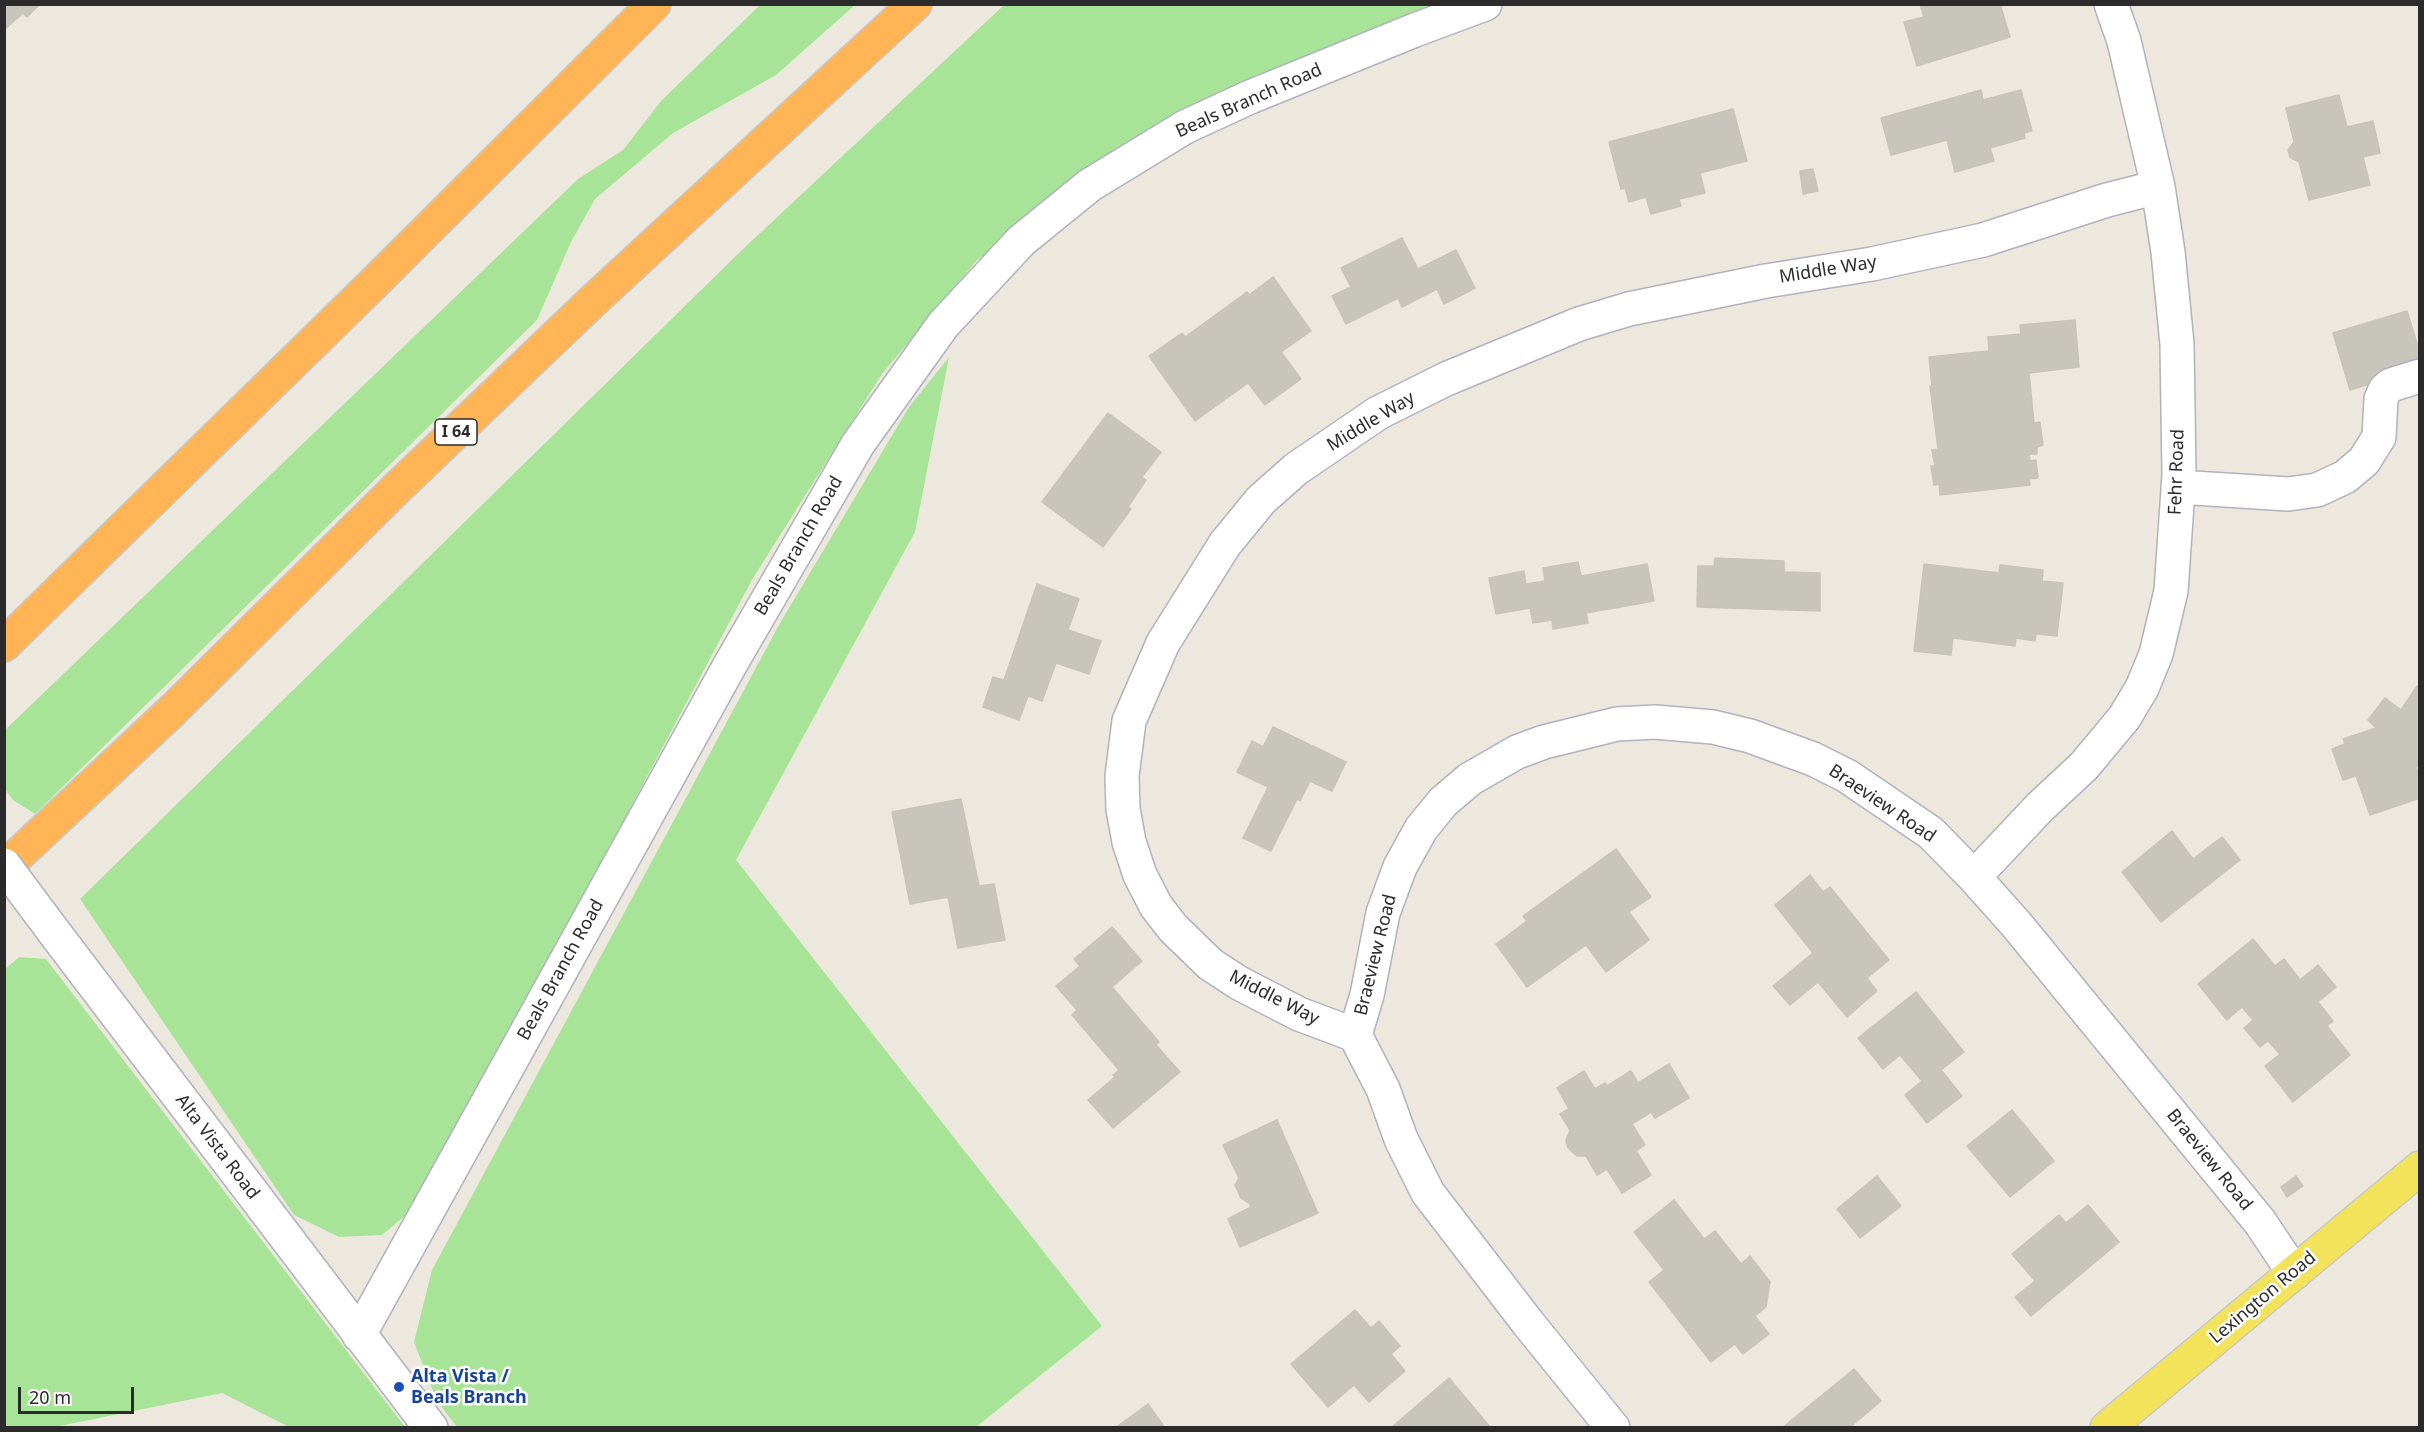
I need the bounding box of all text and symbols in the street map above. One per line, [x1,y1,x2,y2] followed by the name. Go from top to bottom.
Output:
[1173,59,1325,143] street label: Beals Branch Road
[1778,252,1878,288] street label: Middle Way
[1323,387,1419,457] street label: Middle Way
[435,419,477,445] road number: I 64
[2165,429,2189,515] street label: Fehr Road
[750,472,848,620] street label: Beals Branch Road
[1824,760,1940,848] street label: Braeview Road
[1350,892,1402,1018] street label: Braeview Road
[513,896,609,1044] street label: Beals Branch Road
[1225,966,1323,1030] street label: Middle Way
[170,1090,264,1204] street label: Alta Vista Road
[2161,1105,2257,1215] street label: Braeview Road
[2205,1247,2321,1349] street label: Lexington Road
[411,1366,527,1408] place label: Alta Vista / Beals Branch
[21,1375,136,1413] scale bar
[392,1380,406,1394] marker: Alta Vista / Beals Branch
[29,1385,71,1409] text: 20 m

